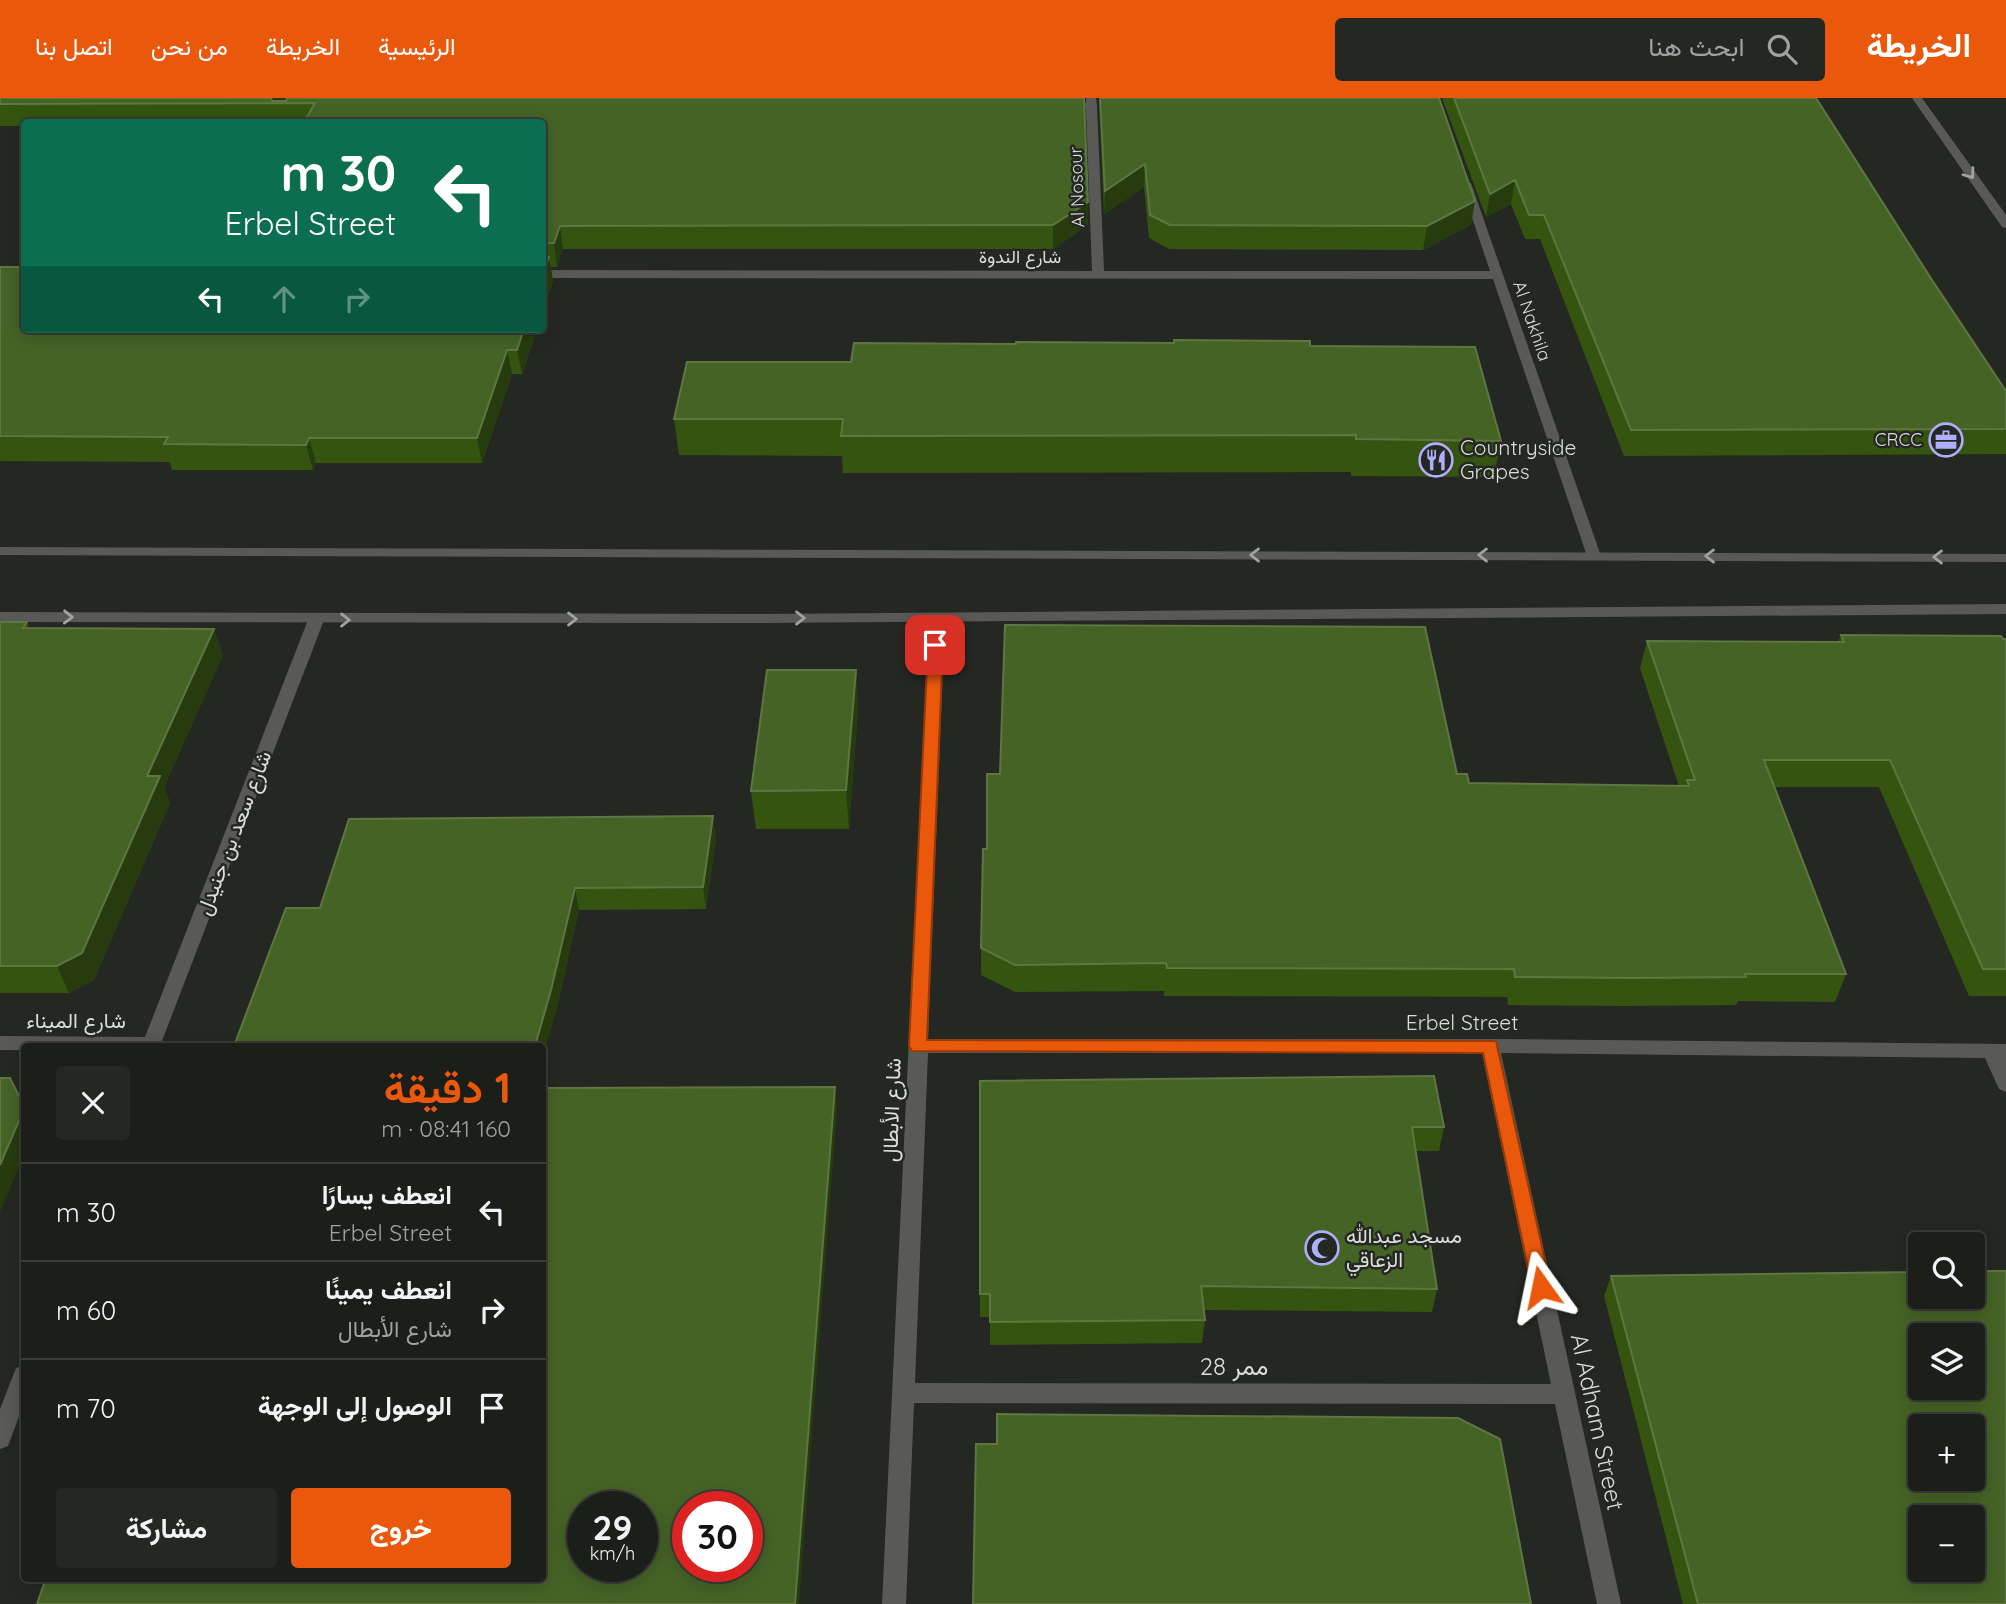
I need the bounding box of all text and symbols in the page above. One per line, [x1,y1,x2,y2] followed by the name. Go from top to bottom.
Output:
[1335,18,1825,81] search box
[1867,24,1971,65] text: الخريطة
[1648,30,1745,63] text: ابحث هنا
[1763,30,1801,68] icon: search
[35,31,113,61] text: اتصل بنا
[151,31,228,61] text: من نحن
[266,31,340,61] text: الخريطة
[378,31,456,61] text: الرئيسية
[281,142,396,203] text: 30 m
[1064,146,1089,228] street label: Al Nosour
[420,147,511,238] icon: left
[1961,167,1974,179] one-way arrow
[224,203,396,243] text: Erbel Street
[979,245,1061,269] street label: شارع الندوة
[1508,278,1557,364] street label: Al Nakhila
[192,280,230,318] icon: left
[265,280,303,318] icon: ahead
[338,280,376,318] icon: right
[1927,421,1965,459] office icon: CRCC
[1875,428,1922,451] place label: CRCC
[1460,434,1576,484] place label: Countryside Grapes
[1417,441,1455,479] restaurant icon: Countryside Grapes
[1250,547,1260,563] one-way arrow
[1477,548,1488,563] one-way arrow
[1705,548,1715,564] one-way arrow
[1932,549,1943,565] one-way arrow
[63,609,74,625] one-way arrow
[795,610,805,626] one-way arrow
[567,611,578,627] one-way arrow
[340,612,350,628] one-way arrow
[905,615,965,675] pin
[916,626,954,664] icon: arrive
[190,747,278,919] street label: شارع سعد بن جنيدل
[26,1007,126,1035] street label: شارع الميناء
[1406,1009,1518,1035] street label: Erbel Street
[876,1058,908,1162] street label: شارع الأبطال
[384,1061,511,1114] text: 1 دقيقة
[56,1066,130,1140] button: close
[381,1114,511,1143] text: 160 m · 08:41
[322,1178,452,1211] text: انعطف يسارًا
[473,1193,511,1231] icon: left
[56,1196,116,1229] text: 30 m
[329,1218,452,1247] text: Erbel Street
[1346,1222,1462,1277] place label: مسجد عبدالله الزعاقي
[1303,1229,1341,1267] mosque icon: مسجد عبدالله الزعاقي
[1908,1232,1985,1582] map controls
[1908,1232,1985,1309] button: search
[1504,1250,1578,1324] position arrow
[325,1273,452,1306] text: انعطف يمينًا
[473,1291,511,1329] icon: right
[56,1294,116,1327] text: 60 m
[338,1314,452,1343] text: شارع الأبطال
[1908,1323,1985,1400] button: layers
[1565,1331,1631,1513] street label: Al Adham Street
[1200,1351,1268,1382] street label: ممر 28
[258,1389,452,1422] text: الوصول إلى الوجهة
[473,1389,511,1427] icon: arrive
[56,1392,116,1425] text: 70 m
[1908,1414,1985,1491] button: +
[56,1488,277,1568] button: مشاركة
[291,1488,511,1568] button: خروج
[672,1491,763,1582] speed limit sign: 30
[593,1505,632,1549] text: 29
[1908,1505,1985,1582] button: −
[590,1542,635,1565] text: km/h

